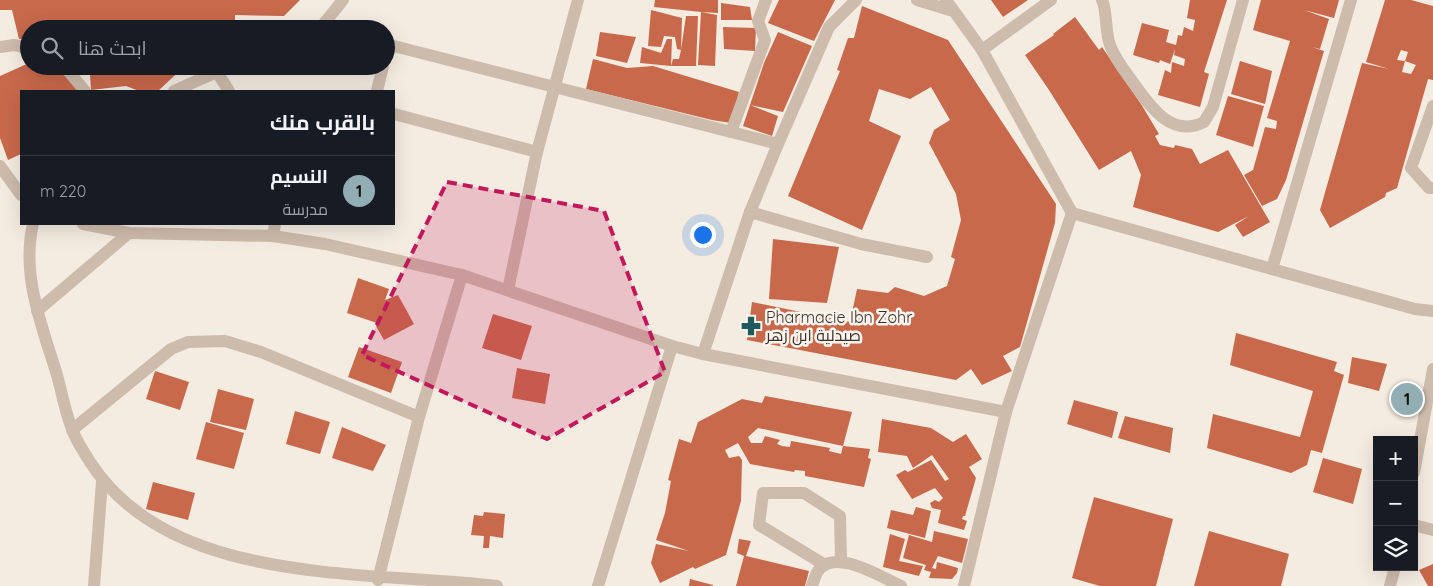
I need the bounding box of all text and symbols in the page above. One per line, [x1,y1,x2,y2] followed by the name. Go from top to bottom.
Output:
[20,20,395,75] search box
[38,34,66,62] icon: search
[78,36,147,60] text: ابحث هنا
[270,109,375,135] text: بالقرب منك
[270,164,328,188] text: النسيم
[40,181,86,201] text: 220 m
[356,181,362,201] text: 1
[282,199,328,219] text: مدرسة
[690,222,716,248] your location
[765,307,912,346] place label: Pharmacie Ibn Zohr صيدلية ابن زهر
[740,315,762,337] pharmacy icon: Pharmacie Ibn Zohr صيدلية ابن زهر
[1391,380,1423,418] pin: 1
[1373,436,1418,571] map controls
[1373,436,1418,481] button: +
[1373,481,1418,526] button: −
[1373,526,1418,571] button: layers

